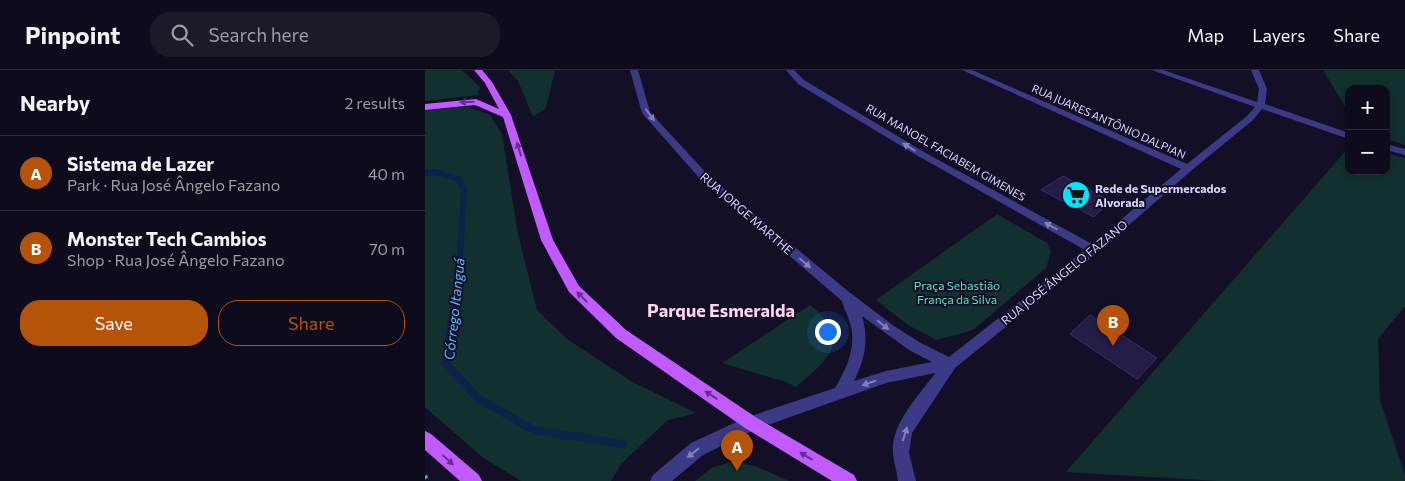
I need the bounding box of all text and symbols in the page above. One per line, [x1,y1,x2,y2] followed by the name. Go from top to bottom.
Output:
[150,12,500,57] search box
[25,20,120,49] text: Pinpoint
[168,21,196,49] icon: search
[208,23,309,46] text: Search here
[1187,24,1224,46] text: Map
[1252,24,1305,46] text: Layers
[1333,24,1380,46] text: Share
[1030,80,1188,162] street label: RUA JUARES ANTÔNIO DALPIAN
[1345,85,1390,175] map controls
[1345,85,1390,130] button: +
[20,90,90,115] text: Nearby
[344,93,405,112] text: 2 results
[459,99,475,107] one-way arrow
[864,101,1028,203] street label: RUA MANOEL FACIABEM GIMENES
[645,108,655,122] one-way arrow
[1345,130,1390,175] button: −
[514,142,522,157] one-way arrow
[902,142,915,151] one-way arrow
[67,152,214,175] text: Sistema de Lazer
[30,164,42,183] text: A
[368,164,405,183] text: 40 m
[697,169,796,258] street label: RUA JORGE MARTHE
[67,175,280,194] text: Park · Rua José Ângelo Fazano
[1061,180,1091,210] supermarket icon: Rede de Supermercados Alvorada
[1095,181,1227,209] place label: Rede de Supermercados Alvorada
[998,217,1131,328] street label: RUA JOSÉ ÂNGELO FAZANO
[1043,222,1058,230] one-way arrow
[67,227,267,250] text: Monster Tech Cambios
[31,239,41,258] text: B
[369,239,405,258] text: 70 m
[67,250,284,269] text: Shop · Rua José Ângelo Fazano
[440,256,468,361] water label: Córrego Itanguá
[799,257,812,268] one-way arrow
[914,278,1000,306] park label: Praça Sebastião França da Silva
[577,291,589,303] one-way arrow
[647,299,795,321] district label: Parque Esmeralda
[20,300,208,346] button: Save
[218,300,405,346] button: Share
[1097,305,1129,346] pin: B
[815,319,841,345] your location
[876,320,889,331] one-way arrow
[861,379,876,387] one-way arrow
[704,390,718,400] one-way arrow
[902,426,909,441] one-way arrow
[721,430,753,471] pin: A
[686,447,699,458] one-way arrow
[799,451,813,460] one-way arrow
[442,454,454,466] one-way arrow

